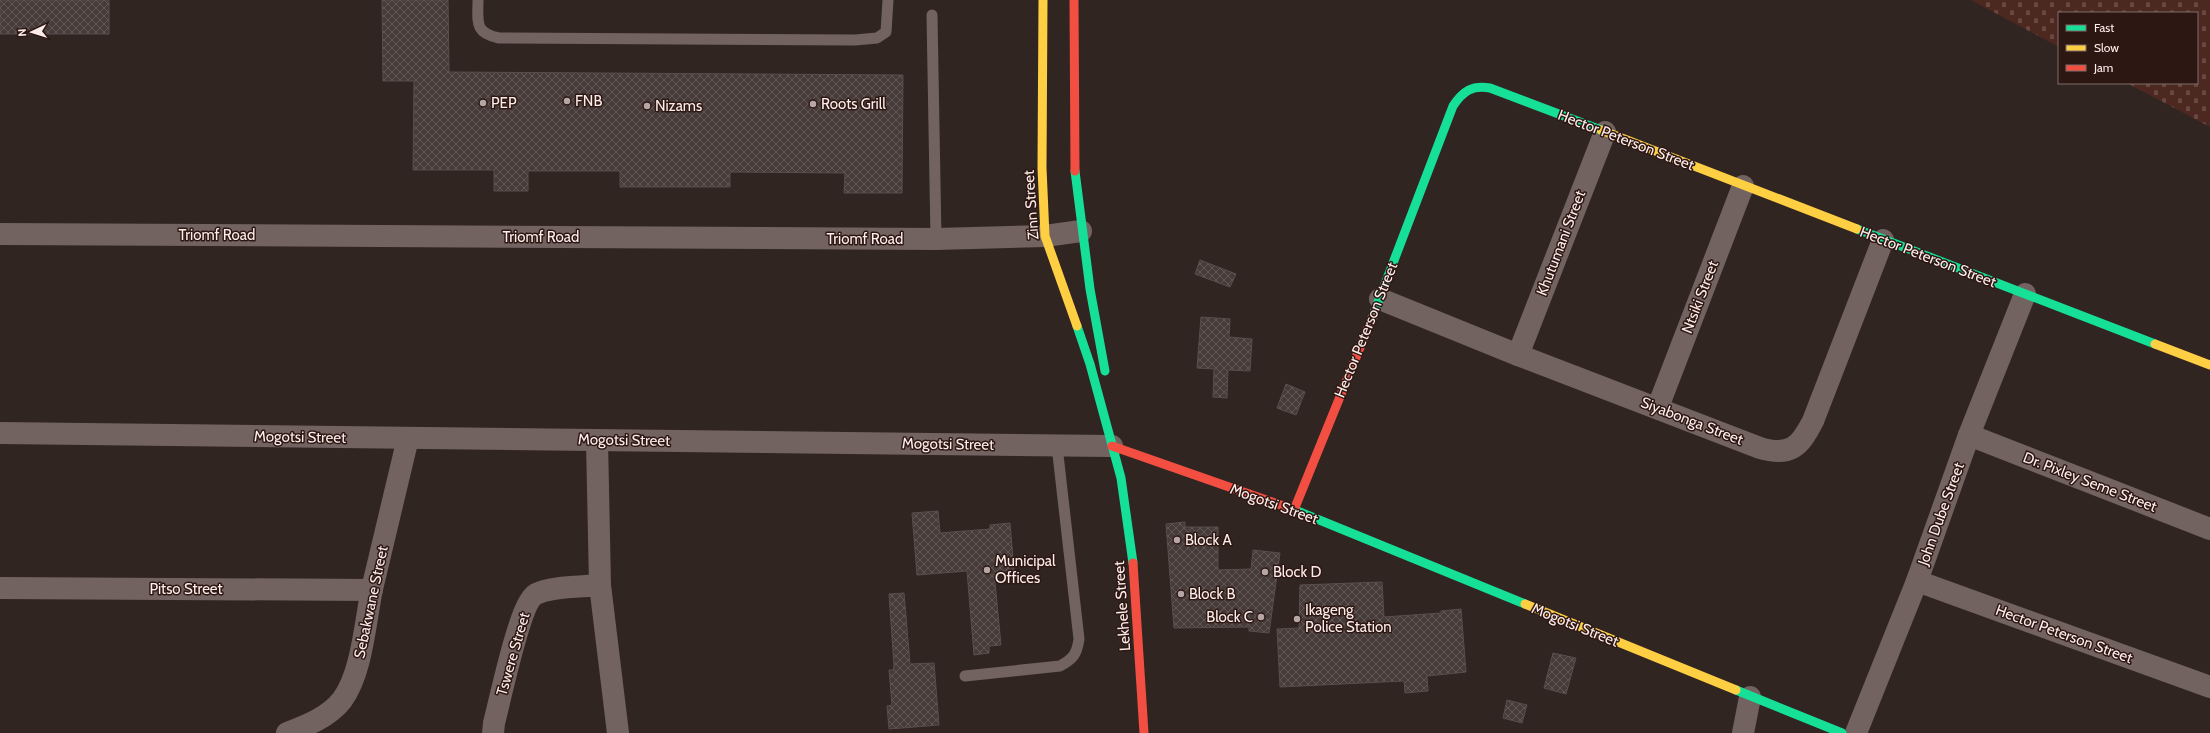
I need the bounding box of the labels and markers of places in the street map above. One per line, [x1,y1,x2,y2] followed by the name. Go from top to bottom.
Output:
[575,92,602,110] place label: FNB
[491,94,517,112] place label: PEP
[821,95,886,113] place label: Roots Grill
[562,96,572,106] marker: FNB
[655,97,702,115] place label: Nizams
[478,98,488,108] marker: PEP
[808,99,818,109] marker: Roots Grill
[642,101,652,111] marker: Nizams
[1185,531,1232,549] place label: Block A
[1172,535,1182,545] marker: Block A
[995,552,1056,587] place label: Municipal Offices
[1273,563,1321,581] place label: Block D
[982,565,992,575] marker: Municipal Offices
[1260,567,1270,577] marker: Block D
[1189,585,1235,603] place label: Block B
[1176,589,1186,599] marker: Block B
[1305,601,1392,636] place label: Ikageng Police Station
[1206,608,1253,626] place label: Block C
[1256,612,1266,622] marker: Block C
[1292,614,1302,624] marker: Ikageng Police Station

